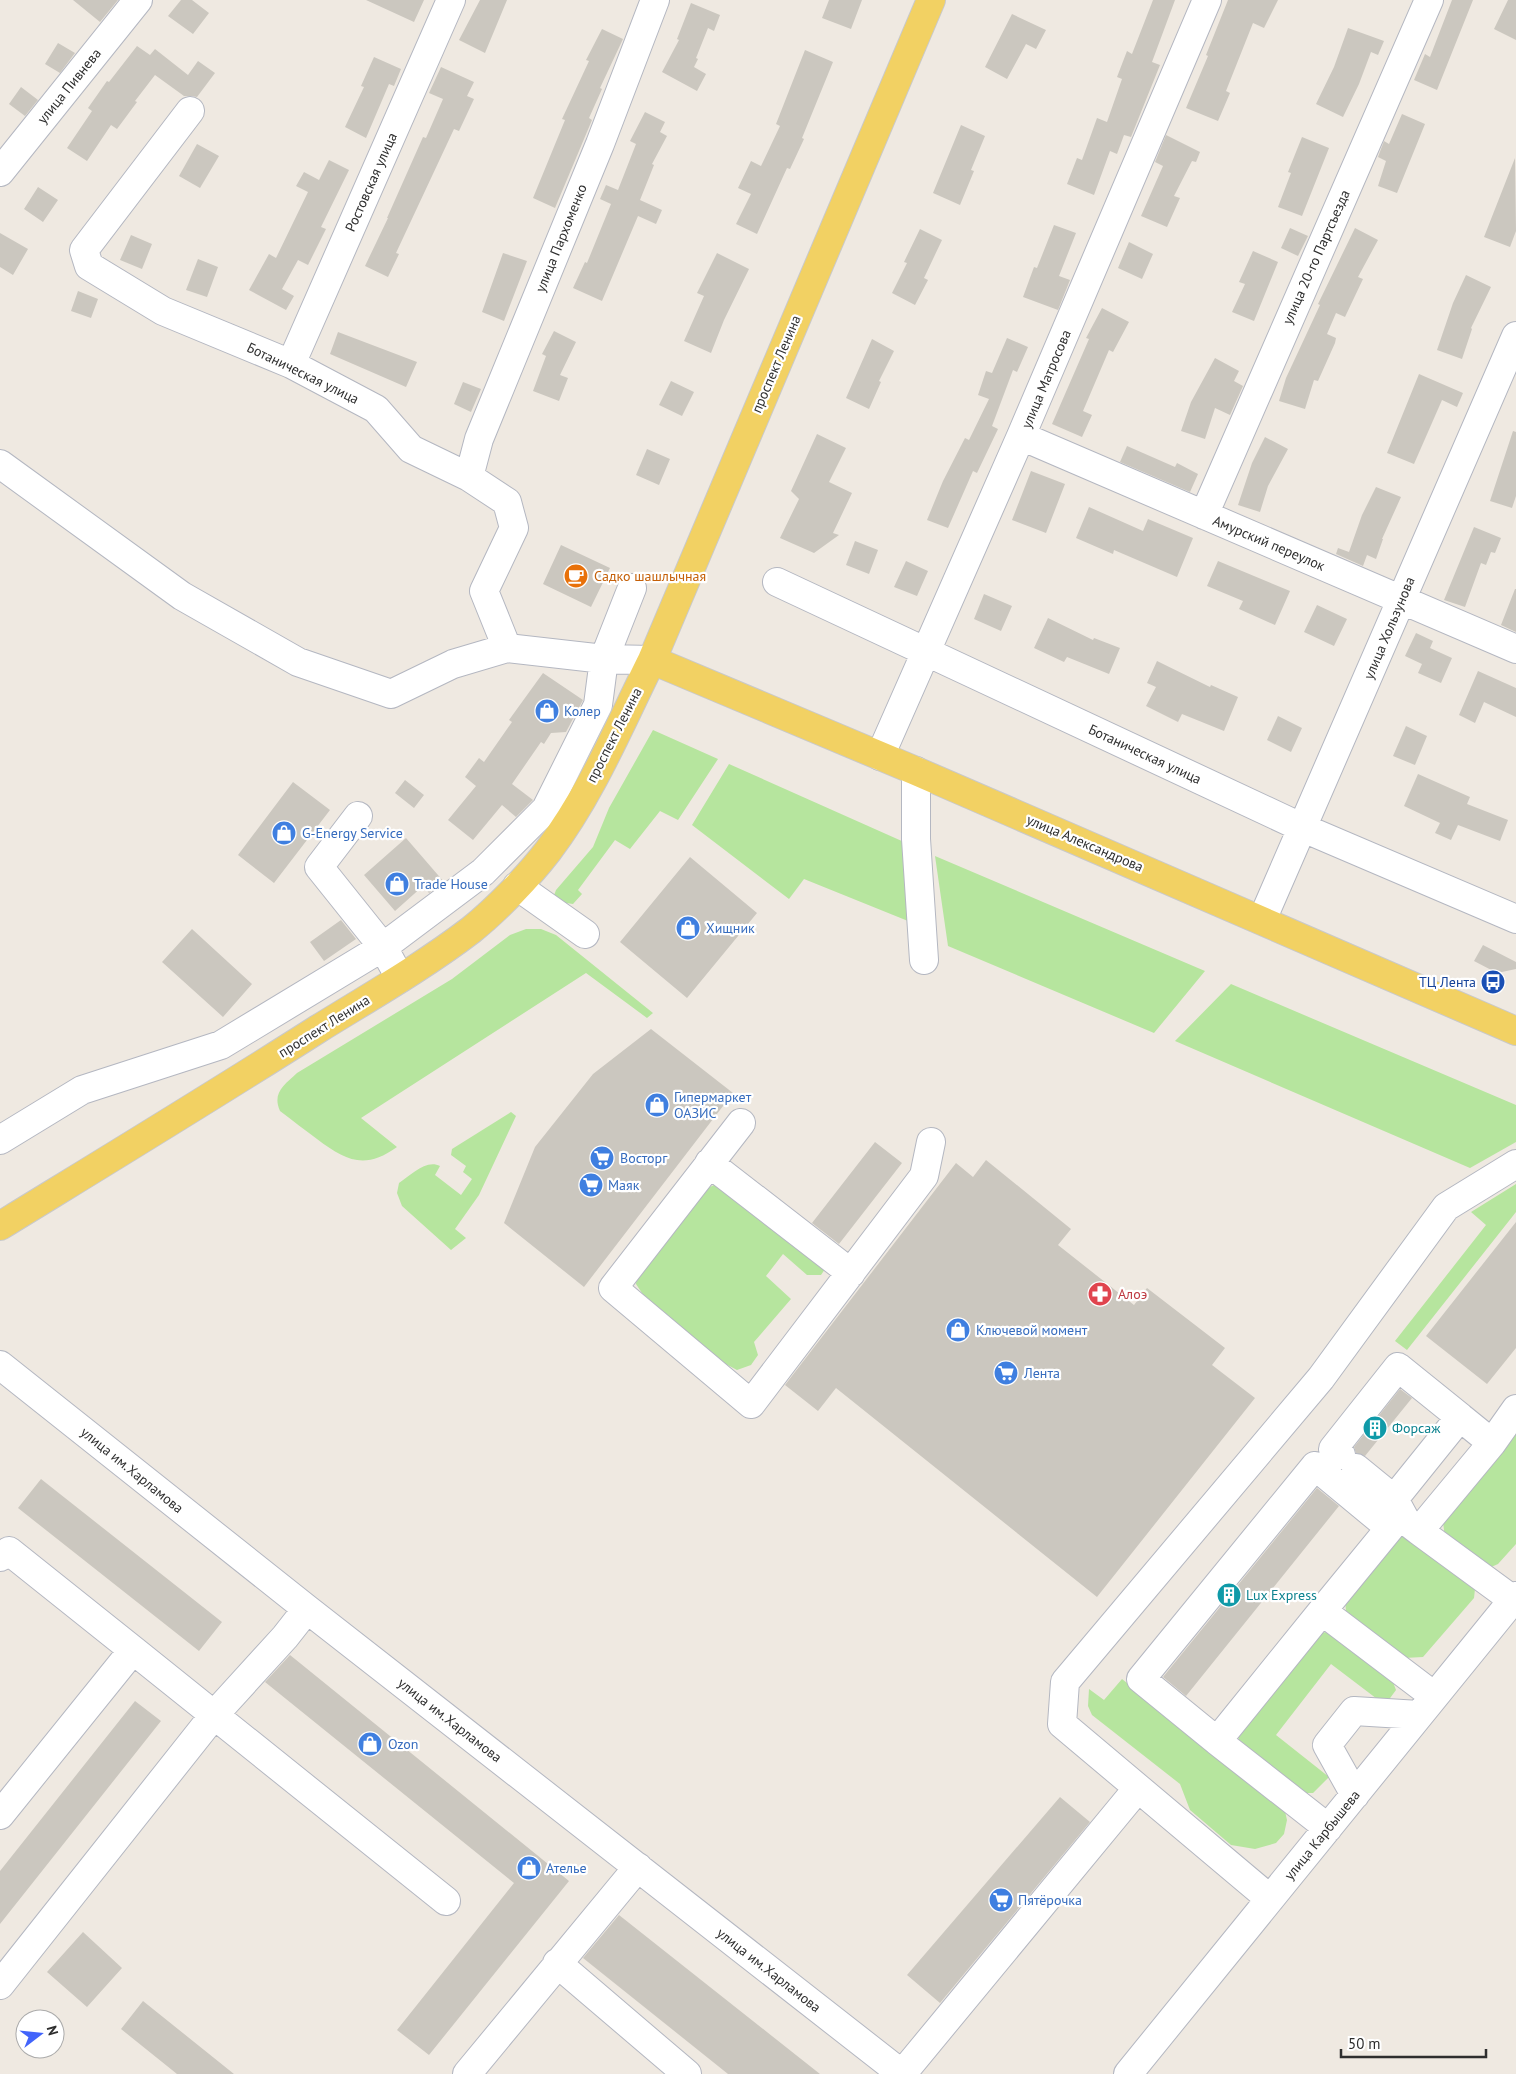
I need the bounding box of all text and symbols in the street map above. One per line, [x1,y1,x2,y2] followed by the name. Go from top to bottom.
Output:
[33,45,105,127] street label: улица Пивнева
[341,130,401,234] street label: Ростовская улица
[531,181,591,295] street label: улица Пархоменко
[1278,187,1354,327] street label: улица 20-го Партсъезда
[747,312,805,416] street label: проспект Ленина
[1017,327,1075,431] street label: улица Матросова
[244,338,362,408] street label: Ботаническая улица
[1210,511,1328,575] street label: Амурский переулок
[563,563,589,589] cafe icon: Садко шашлычная
[594,567,706,585] place label: Садко шашлычная
[1359,574,1419,682] street label: улица Хользунова
[582,684,646,786] street label: проспект Ленина
[534,698,560,724] shop icon: Колер
[564,702,601,720] place label: Колер
[1086,720,1204,788] street label: Ботаническая улица
[1024,810,1146,876] street label: улица Александрова
[271,820,297,846] shop icon: G-Energy Service
[302,824,403,842] place label: G-Energy Service
[384,871,410,897] shop icon: Trade House
[414,875,488,893] place label: Trade House
[675,915,701,941] shop icon: Хищник
[706,919,755,937] place label: Хищник
[1480,969,1506,995] bus stop icon: ТЦ Лента
[1419,973,1476,991] place label: ТЦ Лента
[275,991,373,1061] street label: проспект Ленина
[674,1088,752,1122] place label: Гипермаркет ОАЗИС
[644,1092,670,1118] shop icon: Гипермаркет ОАЗИС
[589,1145,615,1171] supermarket icon: Восторг
[620,1149,668,1167] place label: Восторг
[578,1172,604,1198] supermarket icon: Маяк
[608,1176,640,1194] place label: Маяк
[1087,1281,1113,1307] pharmacy icon: Алоэ
[1118,1285,1147,1303] place label: Алоэ
[945,1317,971,1343] shop icon: Ключевой момент
[976,1321,1088,1339] place label: Ключевой момент
[993,1360,1019,1386] supermarket icon: Лента
[1023,1364,1060,1382] place label: Лента
[1362,1415,1388,1441] building icon: Форсаж
[1392,1419,1441,1437] place label: Форсаж
[77,1423,187,1517] street label: улица им.Харламова
[1216,1582,1242,1608] building icon: Lux Express
[1246,1586,1317,1604] place label: Lux Express
[394,1674,506,1766] street label: улица им.Харламова
[357,1731,383,1757] shop icon: Ozon
[388,1735,418,1753] place label: Ozon
[1280,1786,1364,1884] street label: улица Карбышева
[516,1855,542,1881] shop icon: Ателье
[546,1859,587,1877] place label: Ателье
[988,1887,1014,1913] supermarket icon: Пятёрочка
[1018,1891,1082,1909] place label: Пятёрочка
[713,1924,825,2016] street label: улица им.Харламова
[15,2009,65,2059] north arrow
[43,2024,62,2037] text: N
[1341,2026,1486,2058] scale bar
[1348,2034,1381,2053] text: 50 m

